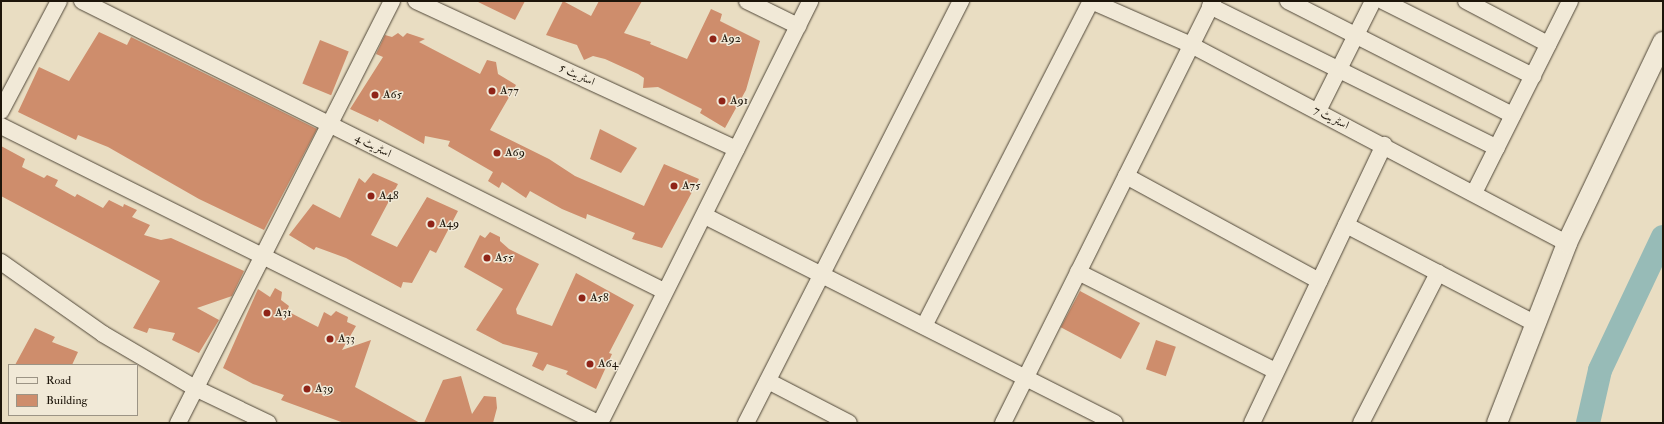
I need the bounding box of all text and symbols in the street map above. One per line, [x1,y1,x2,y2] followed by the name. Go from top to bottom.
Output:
[721,32,741,46] place label: A92
[708,34,718,44] marker: A92
[557,61,597,89] street label: اسٹریٹ 5
[500,84,519,98] place label: A77
[487,86,497,96] marker: A77
[383,88,402,102] place label: A65
[370,90,380,100] marker: A65
[730,94,748,108] place label: A91
[717,96,727,106] marker: A91
[1311,103,1351,133] street label: اسٹریٹ 7
[352,131,394,161] street label: اسٹریٹ 4
[505,146,525,160] place label: A69
[492,148,502,158] marker: A69
[682,179,700,193] place label: A75
[669,181,679,191] marker: A75
[379,189,399,203] place label: A48
[366,191,376,201] marker: A48
[439,217,459,231] place label: A49
[426,219,436,229] marker: A49
[495,251,513,265] place label: A55
[482,253,492,263] marker: A55
[590,291,609,305] place label: A58
[577,293,587,303] marker: A58
[275,306,292,320] place label: A31
[262,308,272,318] marker: A31
[338,332,355,346] place label: A33
[325,334,335,344] marker: A33
[598,357,618,371] place label: A64
[585,359,595,369] marker: A64
[8,364,138,416] legend
[46,373,71,388] text: Road
[315,382,333,396] place label: A39
[302,384,312,394] marker: A39
[46,393,87,408] text: Building

